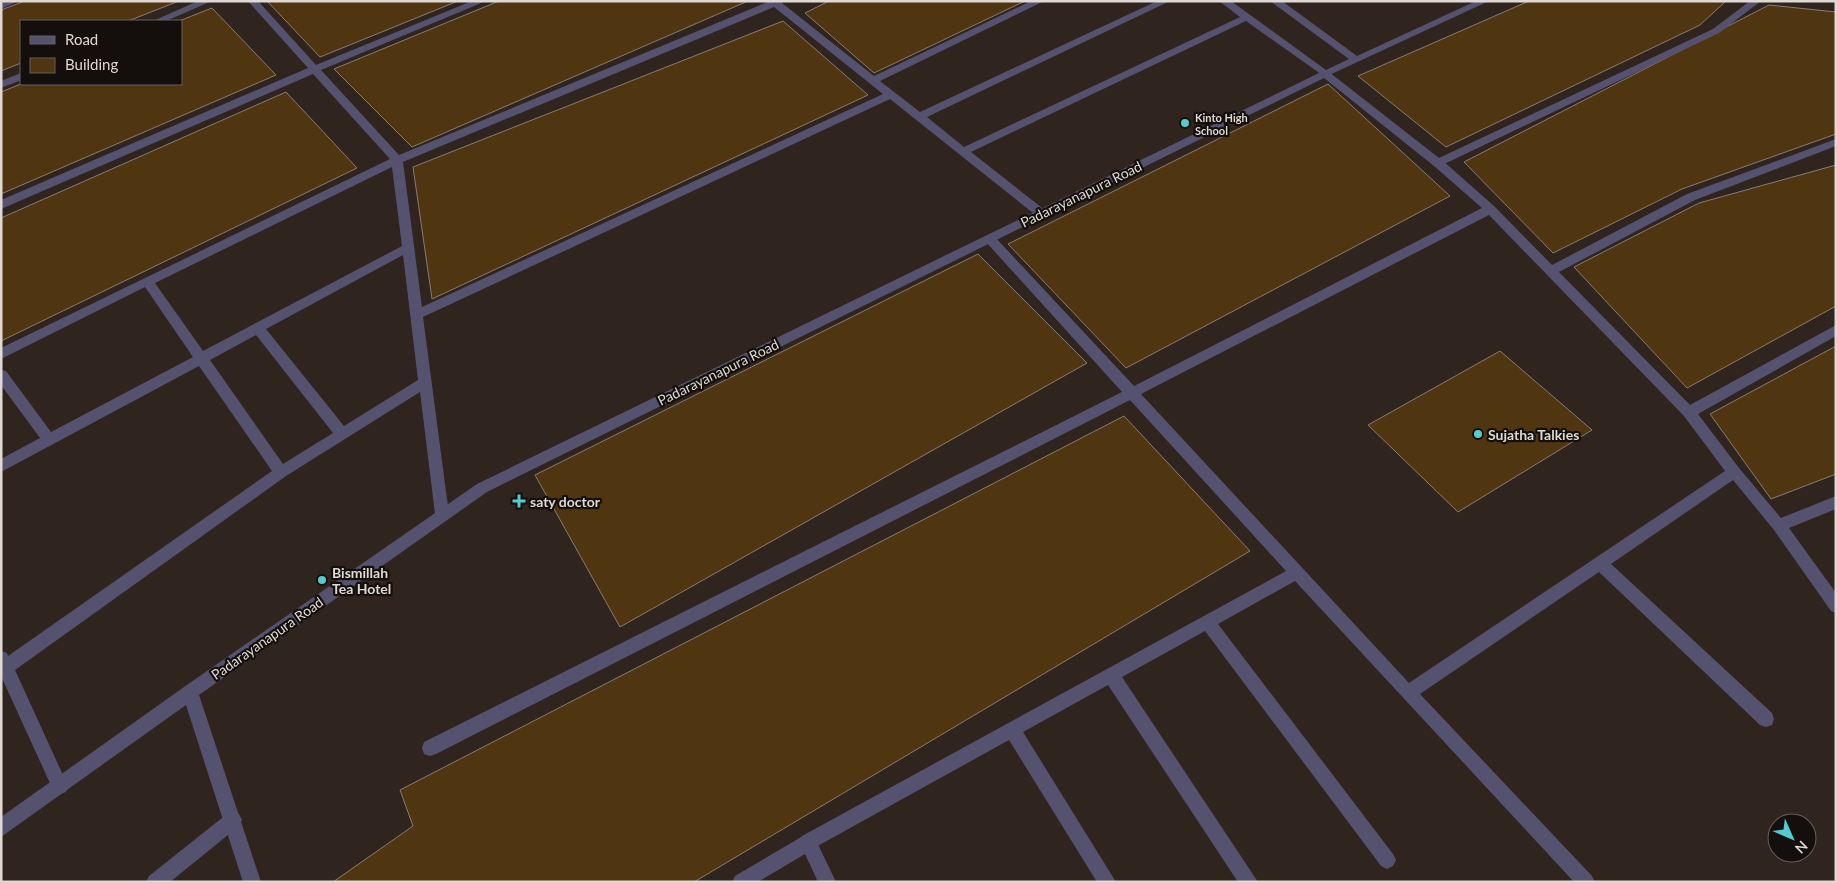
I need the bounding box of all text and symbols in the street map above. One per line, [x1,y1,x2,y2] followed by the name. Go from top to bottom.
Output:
[20,20,182,85] legend
[65,30,98,48] text: Road
[65,55,118,73] text: Building
[1195,111,1248,137] place label: Kinto High School
[1179,117,1191,129] marker: Kinto High School
[1018,157,1144,231] street label: Padarayanapura Road
[655,335,781,409] street label: Padarayanapura Road
[1488,426,1579,443] place label: Sujatha Talkies
[1472,428,1484,440] marker: Sujatha Talkies
[530,493,601,510] place label: saty doctor
[512,494,526,508] marker: saty doctor
[332,564,391,597] place label: Bismillah Tea Hotel
[316,574,328,586] marker: Bismillah Tea Hotel
[208,593,326,683] street label: Padarayanapura Road
[1767,813,1817,863] north arrow
[1792,838,1811,857] text: N

